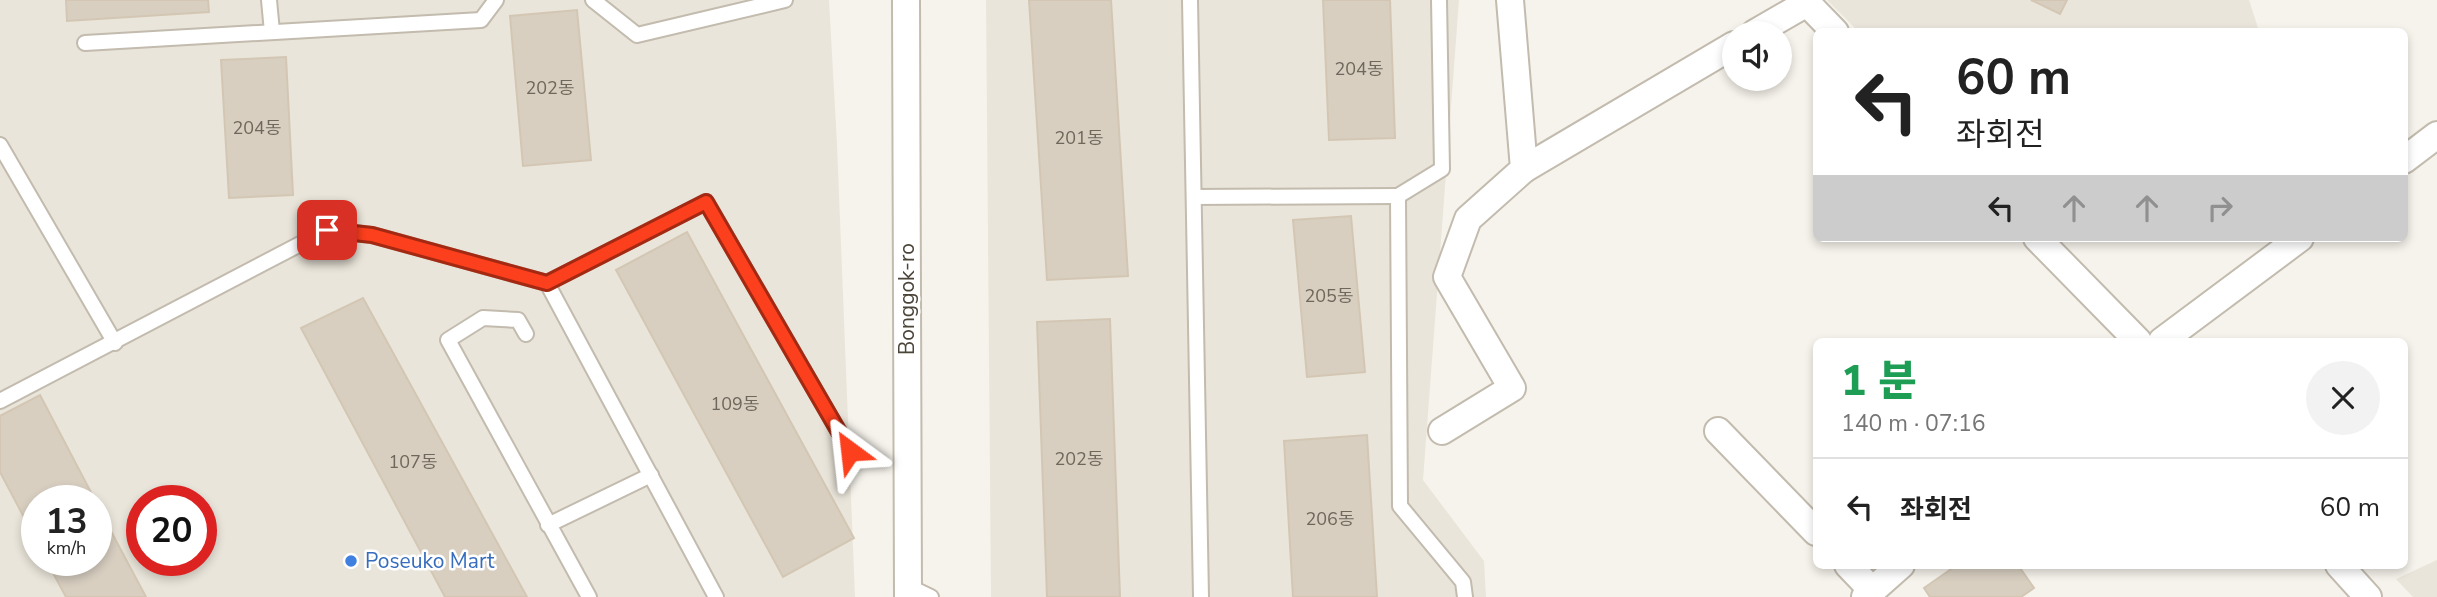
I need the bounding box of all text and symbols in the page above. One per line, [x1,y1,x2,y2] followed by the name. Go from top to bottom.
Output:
[1722,21,1792,91] map controls
[1722,21,1792,91] button: sound
[1956,44,2071,111] text: 60 m
[1841,56,1932,147] icon: left
[1335,57,1383,81] house number: 204동
[526,76,574,100] house number: 202동
[1956,113,2044,156] text: 좌회전
[233,116,281,140] house number: 204동
[1055,126,1103,150] house number: 201동
[1982,189,2020,227] icon: left
[2055,189,2093,227] icon: ahead
[2128,189,2166,227] icon: ahead
[2201,189,2239,227] icon: right
[297,200,357,260] pin
[308,211,346,249] icon: arrive
[893,243,921,355] street label: Bonggok-ro
[1305,284,1353,308] house number: 205동
[1841,353,1917,410] text: 1 분
[2306,361,2380,435] button: close
[711,392,759,416] house number: 109동
[1841,408,1986,439] text: 140 m · 07:16
[813,414,887,488] position arrow
[1055,447,1103,471] house number: 202동
[389,450,437,474] house number: 107동
[126,485,217,576] speed limit sign: 20
[1841,488,1879,526] icon: left
[2320,490,2380,525] text: 60 m
[1900,492,1972,527] text: 좌회전
[45,498,88,545] text: 13
[1306,507,1354,531] house number: 206동
[47,536,86,560] text: km/h
[365,547,495,575] place label: Poseuko Mart
[343,553,359,569] marker: Poseuko Mart

